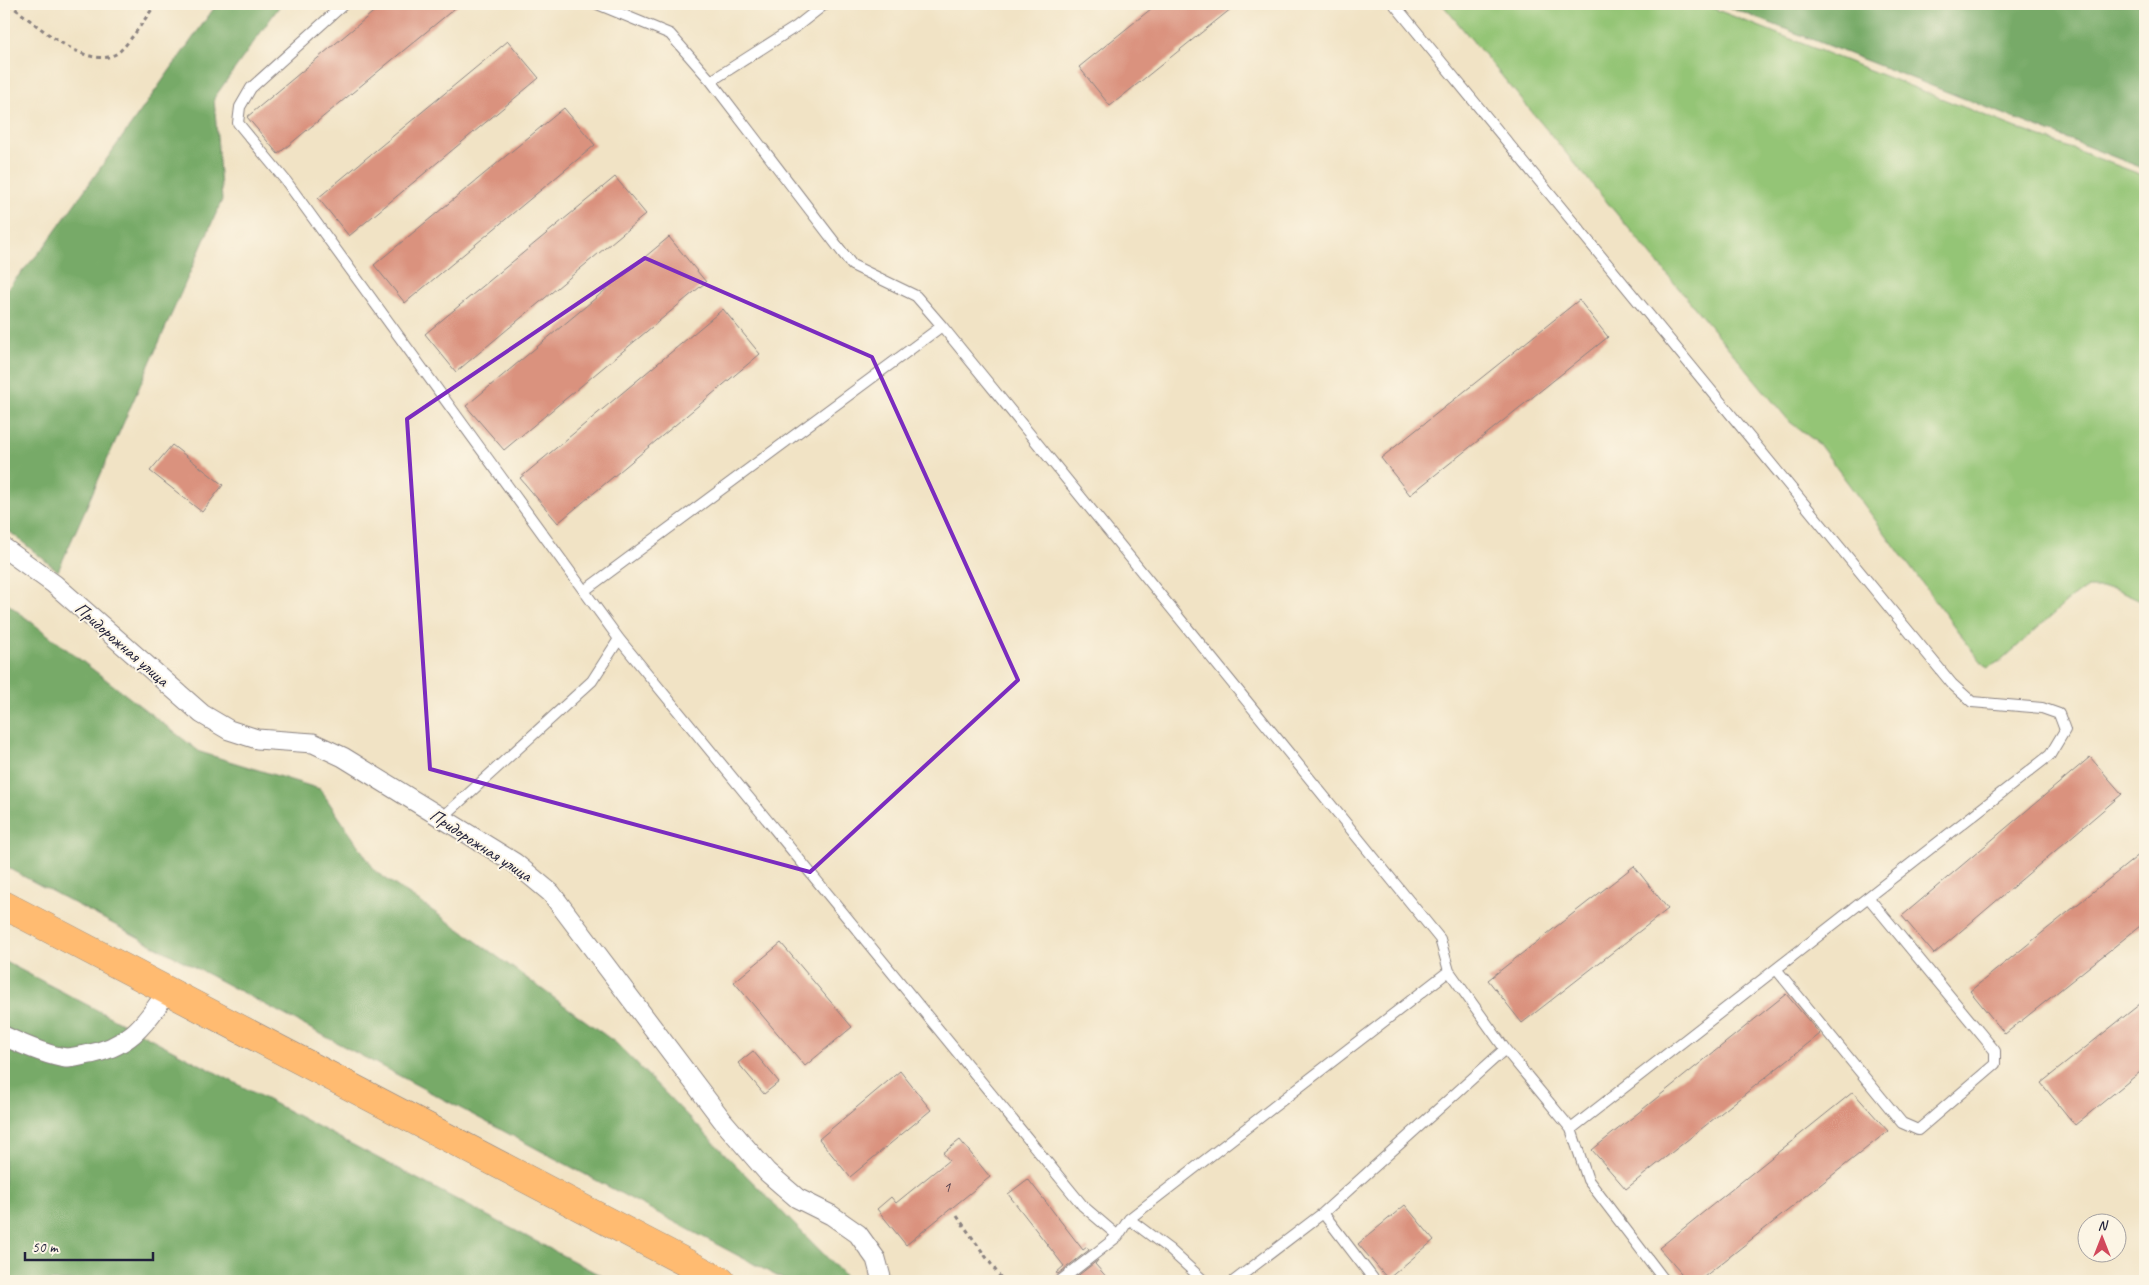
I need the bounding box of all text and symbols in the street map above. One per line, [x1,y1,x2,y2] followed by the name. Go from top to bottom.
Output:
[70,597,175,692] street label: Придорожная улица
[426,804,538,887] street label: Придорожная улица
[944,1178,952,1197] house number: 1
[2076,1212,2126,1262] north arrow
[2098,1217,2109,1234] text: N
[25,1230,152,1262] scale bar
[32,1238,59,1257] text: 50 m

